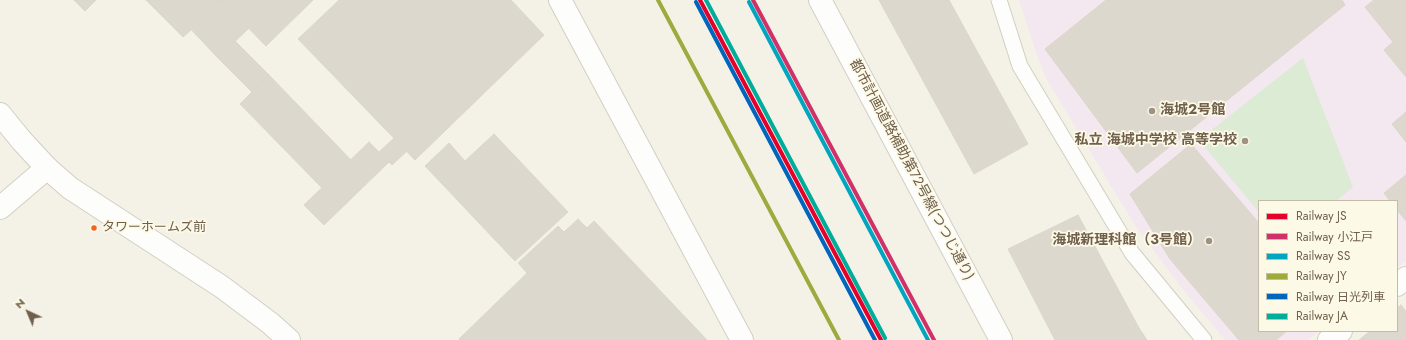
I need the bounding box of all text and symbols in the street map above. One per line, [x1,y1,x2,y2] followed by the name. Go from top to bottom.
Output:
[845,57,977,283] street label: 都市計画道路補助第72号線(つつじ通り)
[1160,103,1225,119] place label: 海城2号館
[1147,106,1157,116] marker: 海城2号館
[1075,133,1237,149] place label: 私立 海城中学校 高等学校
[1240,136,1250,146] marker: 私立 海城中学校 高等学校
[1258,200,1398,332] legend
[1296,207,1347,225] text: Railway JS
[102,220,206,236] place label: タワーホームズ前
[89,223,99,233] marker: タワーホームズ前
[1296,228,1373,246] text: Railway 小江戸
[1052,233,1201,249] place label: 海城新理科館（３号館）
[1204,236,1214,246] marker: 海城新理科館（３号館）
[1296,247,1350,265] text: Railway SS
[1296,267,1347,285] text: Railway JY
[1296,288,1385,306] text: Railway 日光列車
[8,292,48,332] north arrow
[11,295,28,312] text: N
[1296,307,1348,325] text: Railway JA

